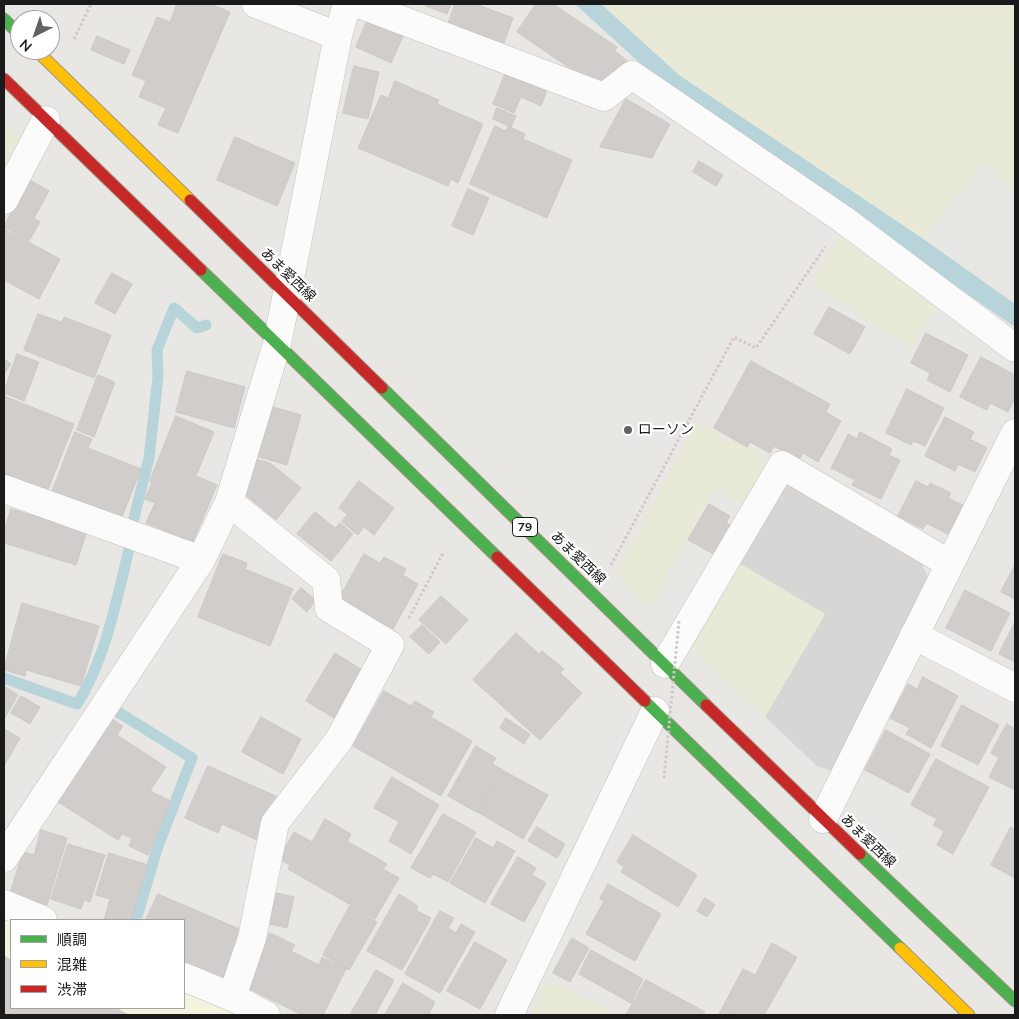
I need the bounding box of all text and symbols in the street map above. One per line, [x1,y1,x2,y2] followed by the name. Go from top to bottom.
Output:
[10,10,60,60] north arrow
[16,35,36,56] text: N
[257,245,319,305] street label: あま愛西線
[638,422,694,438] place label: ローソン
[622,424,634,436] marker: ローソン
[512,518,538,536] road number: 79
[547,528,609,588] street label: あま愛西線
[837,811,899,871] street label: あま愛西線
[10,919,185,1009] legend
[57,930,87,949] text: 順調
[57,955,87,974] text: 混雑
[57,980,87,999] text: 渋滞

